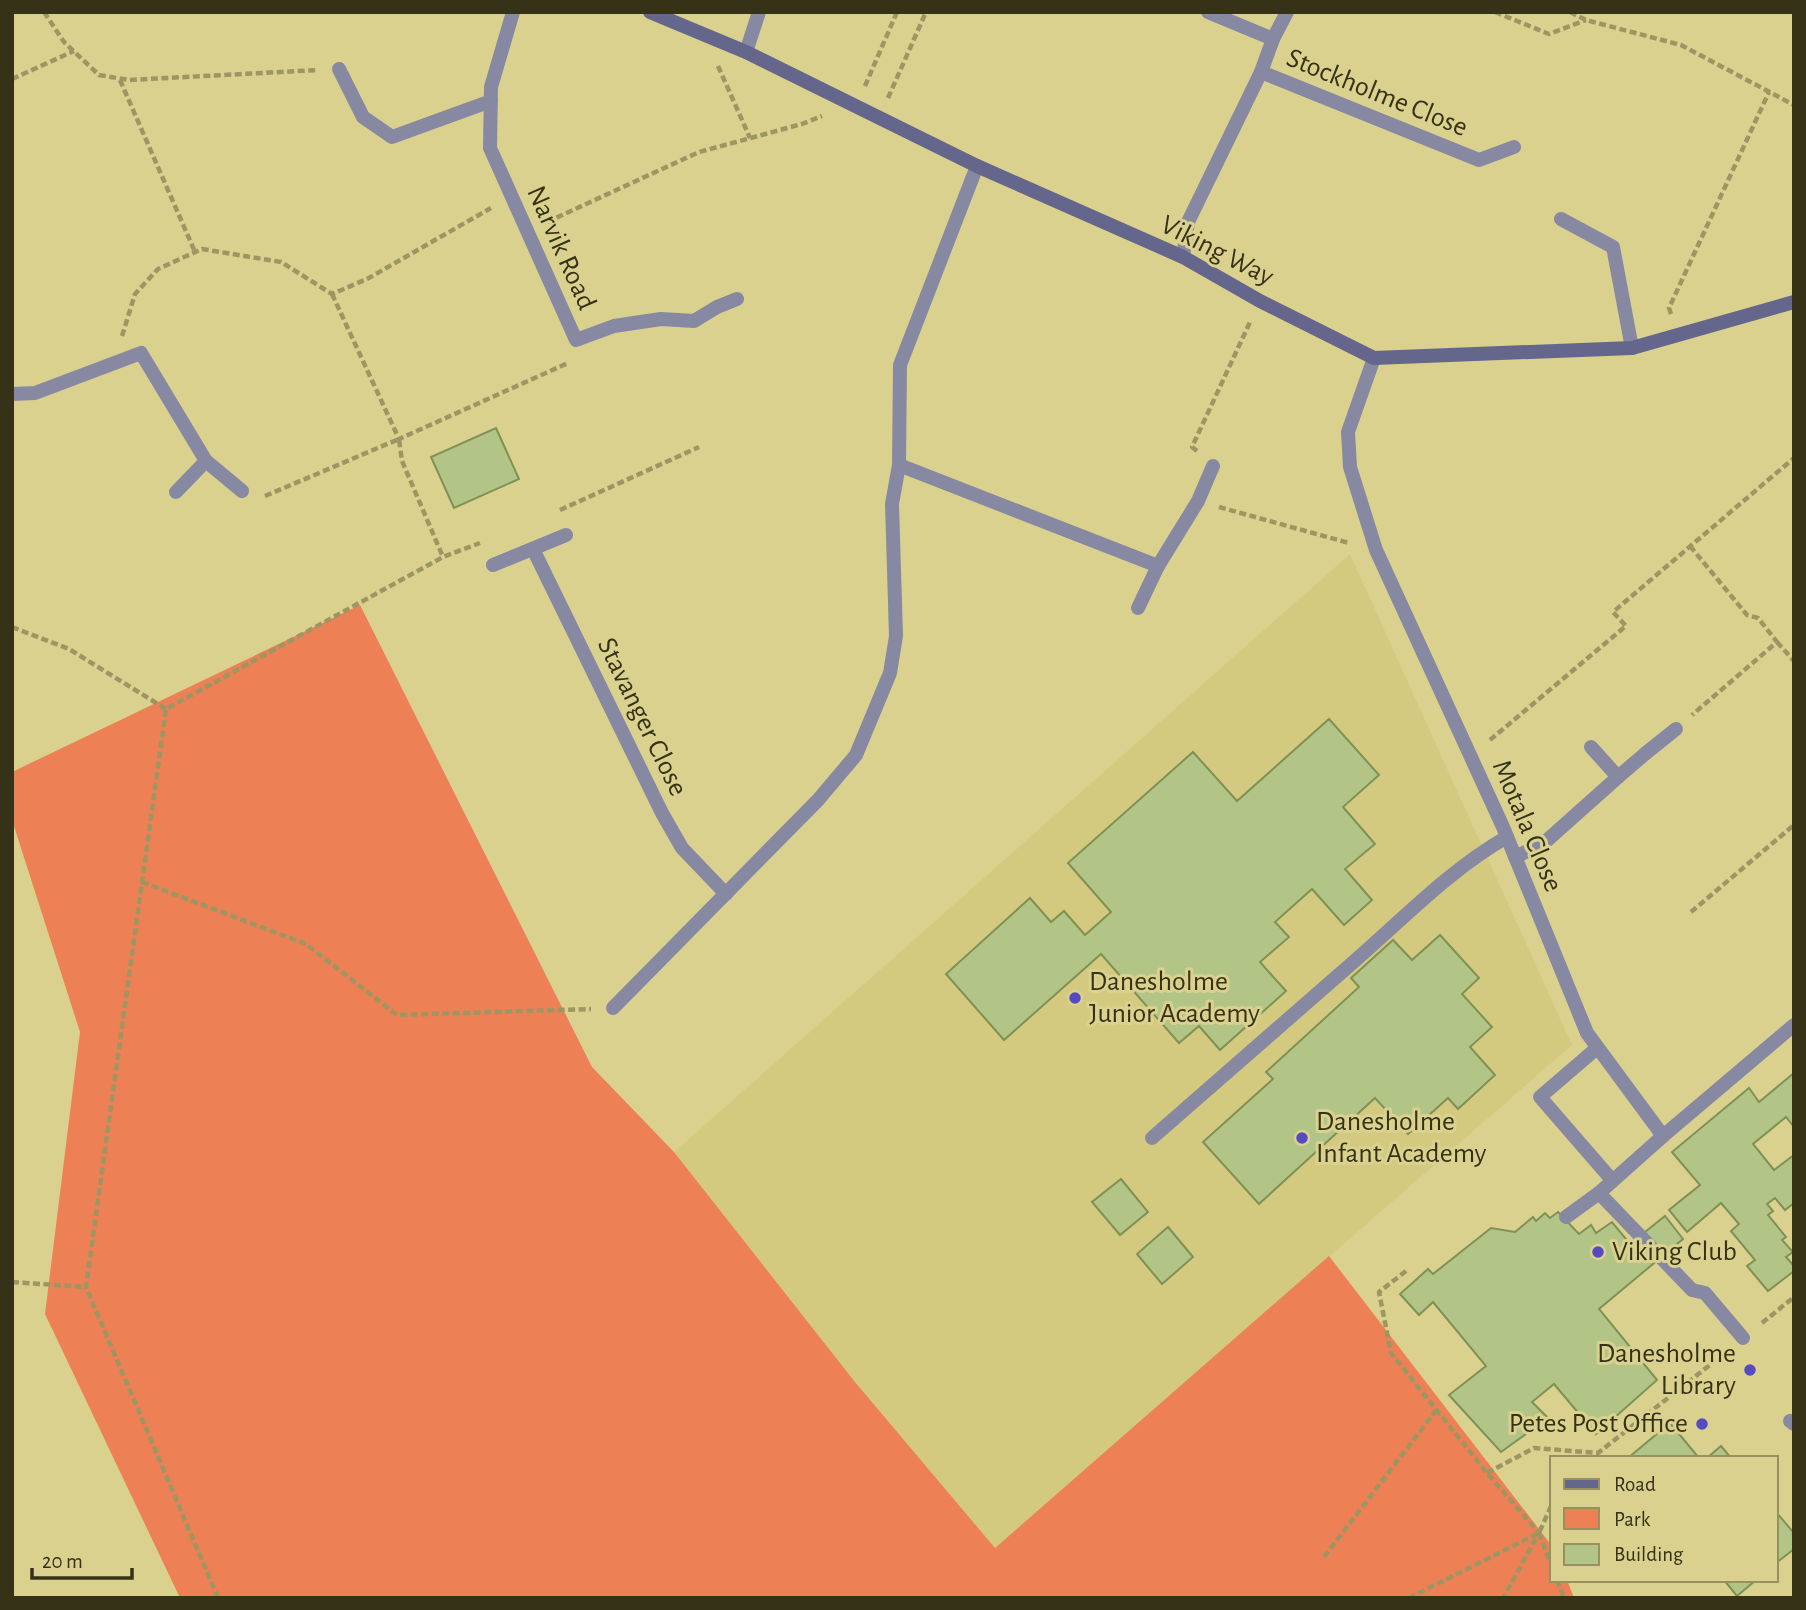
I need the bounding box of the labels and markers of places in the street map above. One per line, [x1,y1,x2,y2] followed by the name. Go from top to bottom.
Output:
[1089,968,1260,1028] place label: Danesholme Junior Academy
[1067,990,1083,1006] marker: Danesholme Junior Academy
[1316,1108,1487,1168] place label: Danesholme Infant Academy
[1294,1130,1310,1146] marker: Danesholme Infant Academy
[1612,1238,1737,1266] place label: Viking Club
[1590,1244,1606,1260] marker: Viking Club
[1597,1340,1736,1400] place label: Danesholme Library
[1742,1362,1758,1378] marker: Danesholme Library
[1509,1410,1688,1438] place label: Petes Post Office
[1694,1416,1710,1432] marker: Petes Post Office

